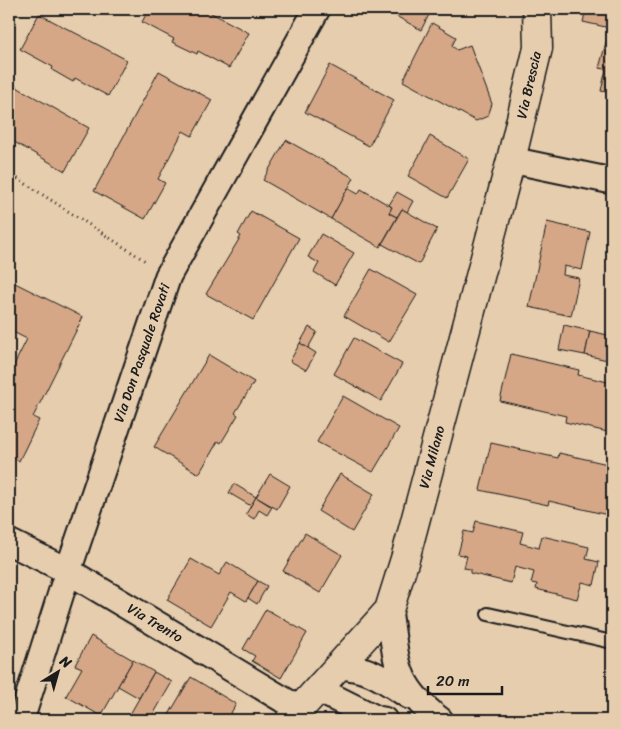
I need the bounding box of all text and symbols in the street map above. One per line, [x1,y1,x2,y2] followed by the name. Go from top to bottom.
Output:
[509,48,549,121] street label: Via Brescia
[106,279,178,426] street label: Via Don Pasquale Rovati
[412,423,452,491] street label: Via Milano
[122,596,188,650] street label: Via Trento
[32,646,82,696] north arrow
[53,649,77,675] text: N
[428,664,502,696] scale bar
[436,668,470,694] text: 20 m

